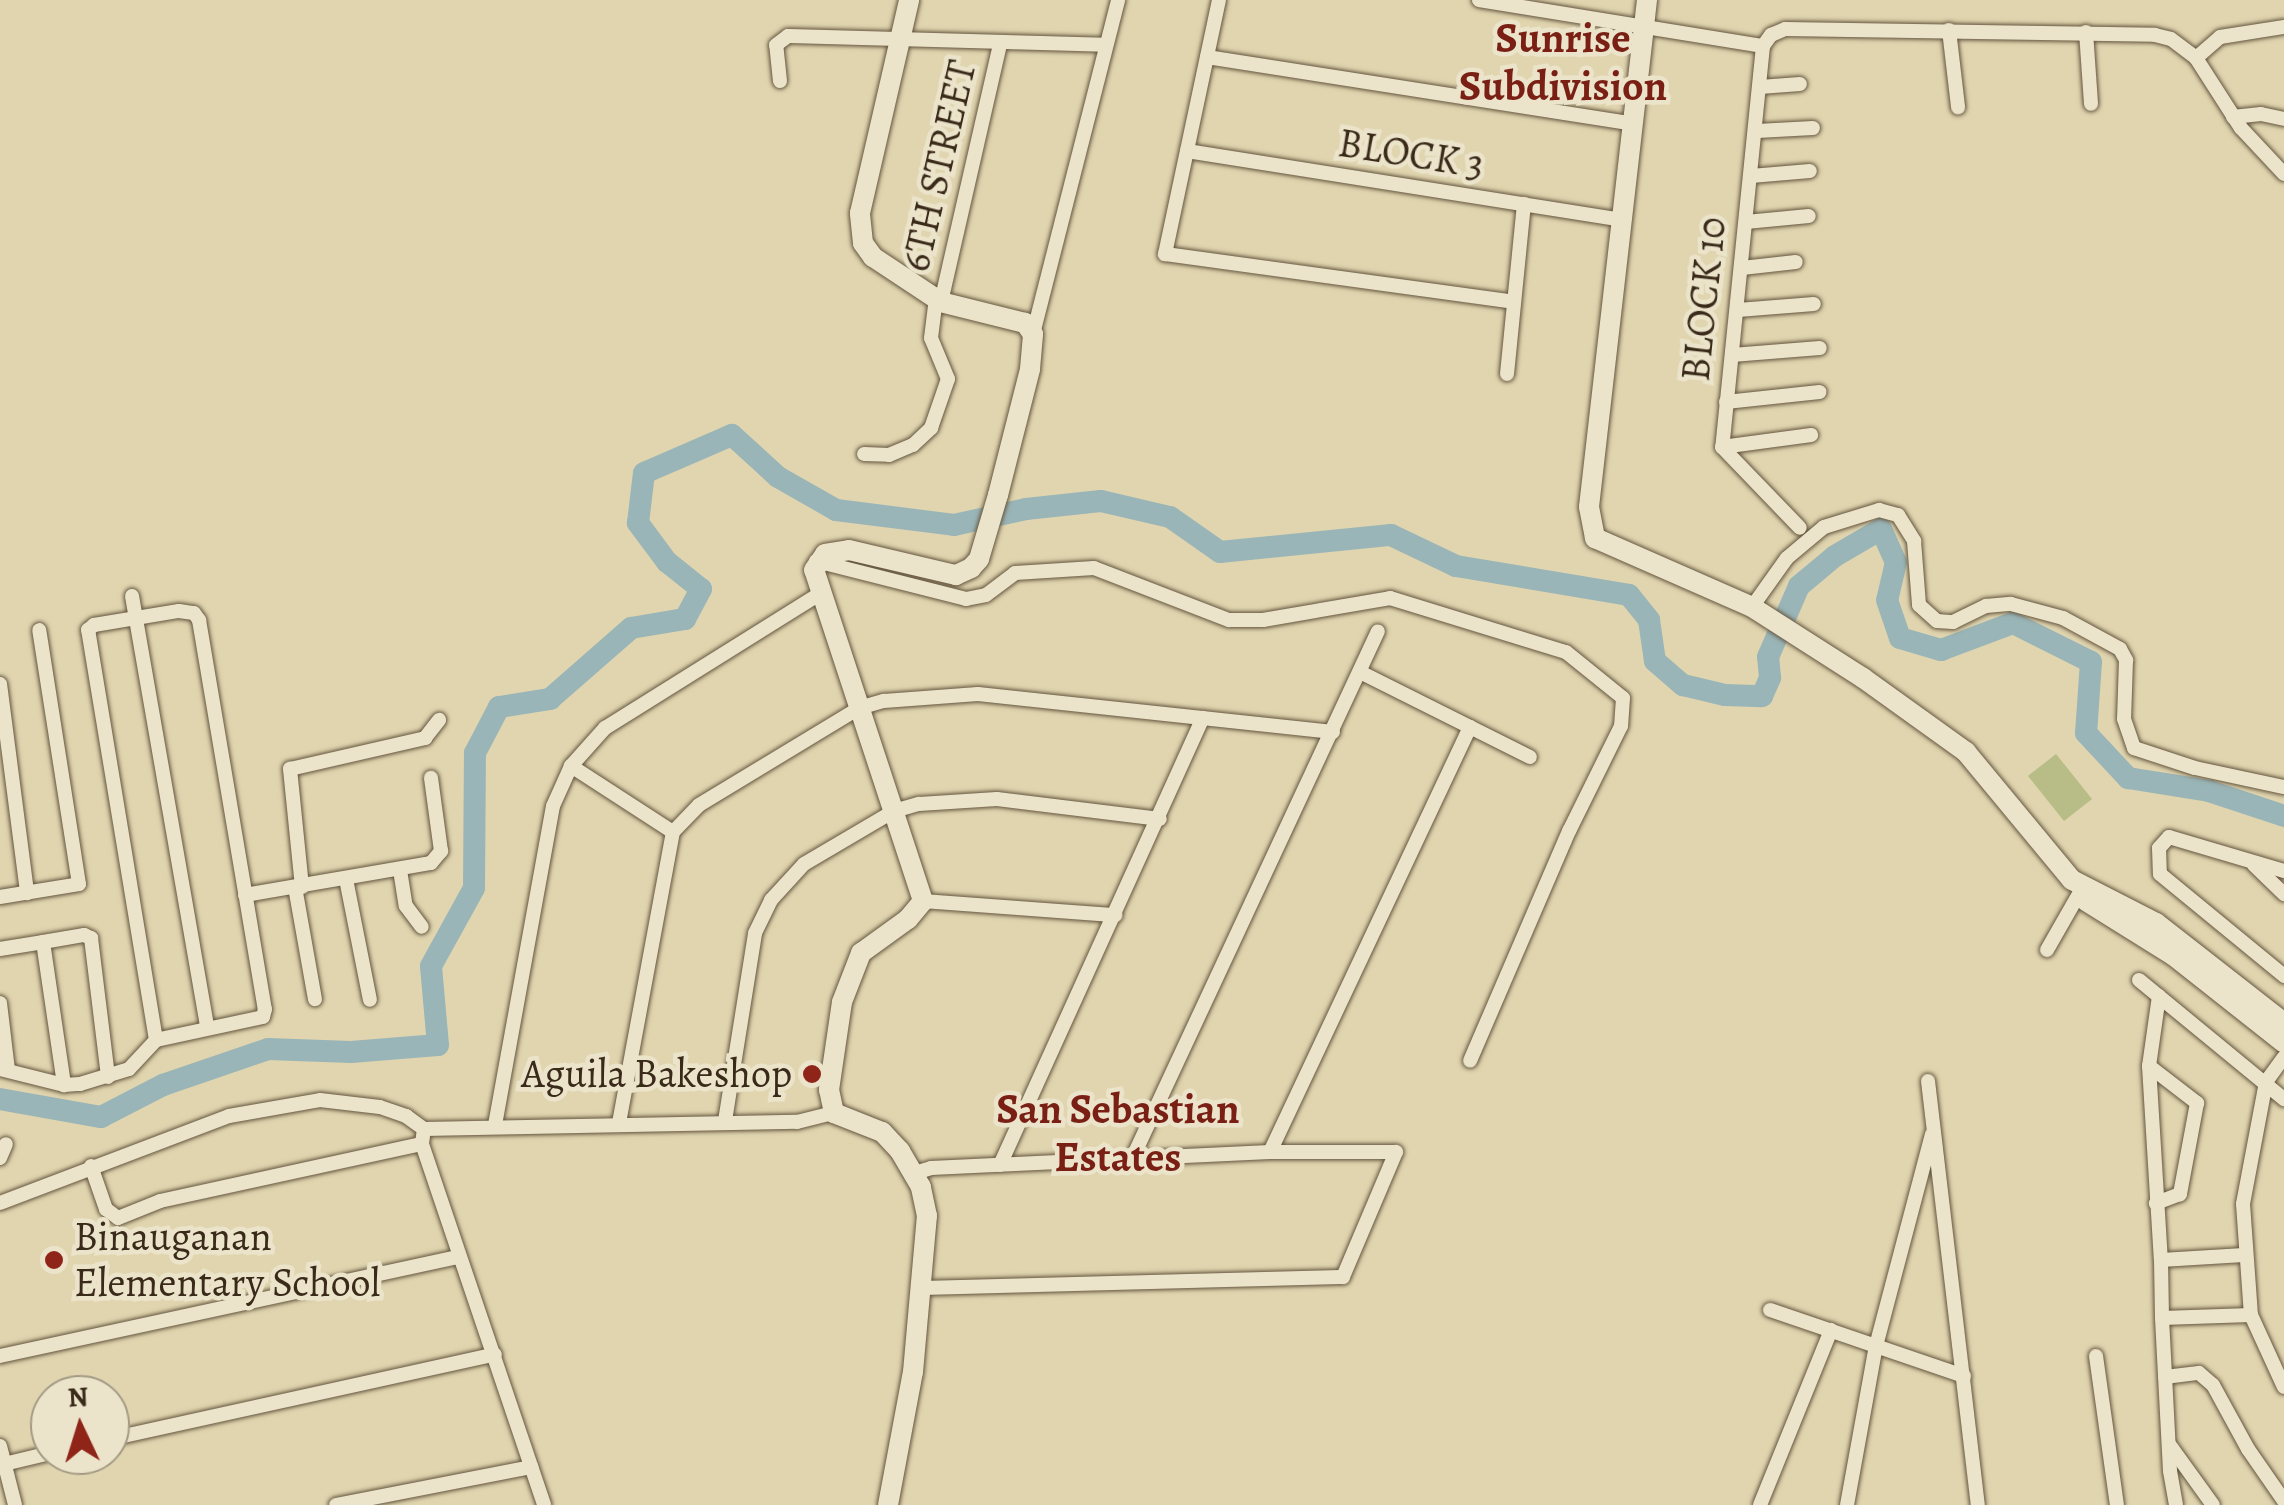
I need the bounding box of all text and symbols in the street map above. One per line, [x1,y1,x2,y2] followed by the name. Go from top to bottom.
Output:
[1459,13,1667,111] district label: Sunrise Subdivision
[891,56,987,276] street label: 6TH STREET
[1335,119,1487,189] street label: BLOCK 3
[1672,214,1736,384] street label: BLOCK 10
[521,1050,792,1098] place label: Aguila Bakeshop
[801,1063,823,1085] marker: Aguila Bakeshop
[996,1084,1240,1182] district label: San Sebastian Estates
[74,1213,380,1307] place label: Binauganan Elementary School
[43,1249,65,1271] marker: Binauganan Elementary School
[30,1375,130,1475] north arrow
[67,1377,90,1417] text: N

